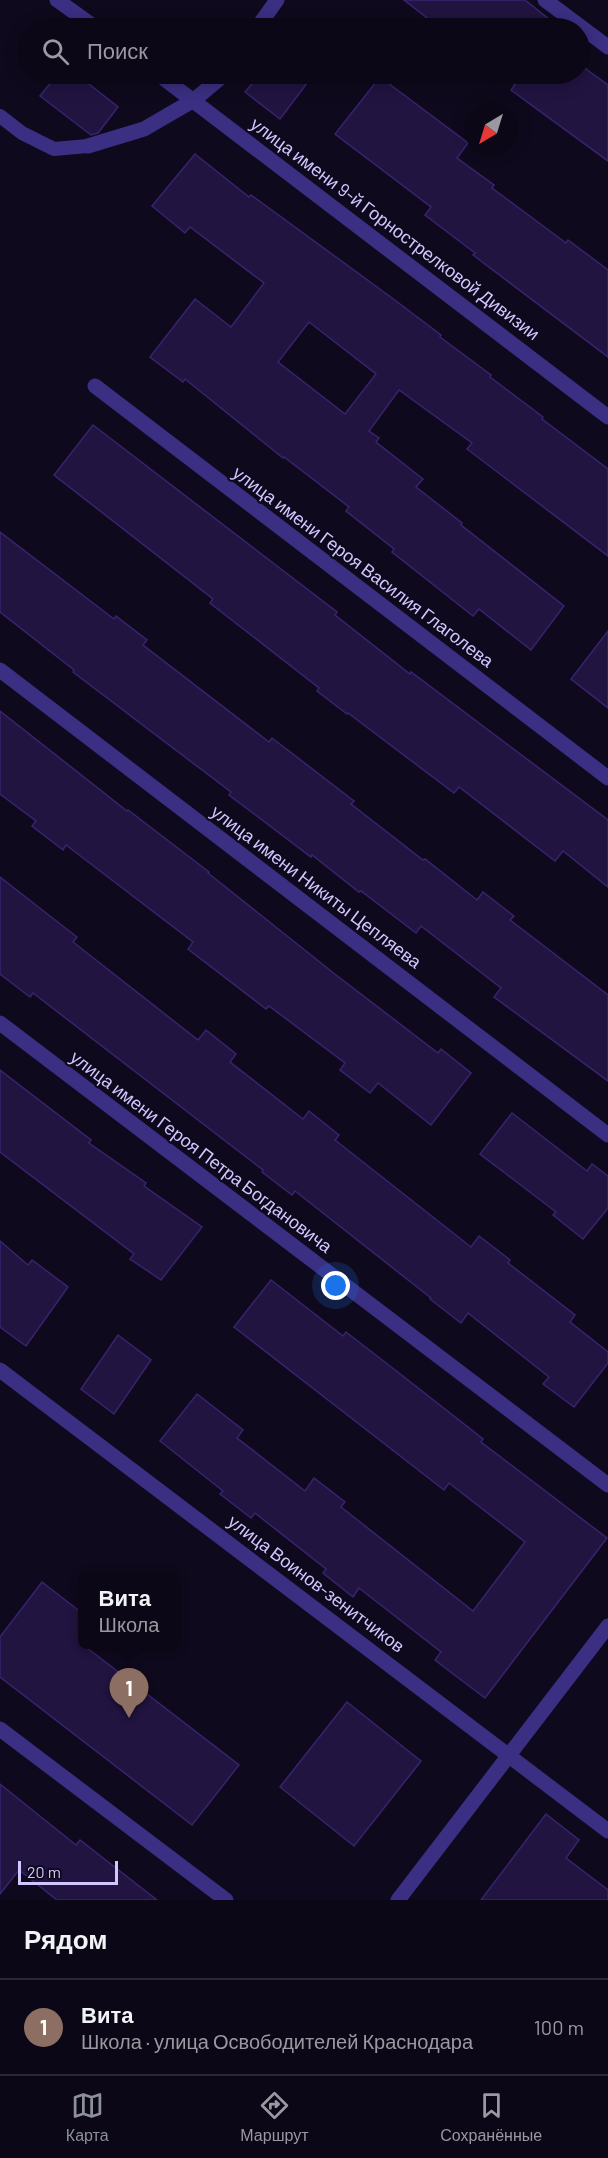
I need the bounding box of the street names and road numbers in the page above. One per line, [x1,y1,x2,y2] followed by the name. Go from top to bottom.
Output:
[247,112,544,344] street label: улица имени 9-й Горнострелковой Дивизии
[229,461,499,672] street label: улица имени Героя Василия Глаголева
[207,800,427,973] street label: улица имени Никиты Цепляева
[66,1045,338,1258] street label: улица имени Героя Петра Богдановича
[224,1510,409,1657] street label: улица Воинов-зенитчиков

